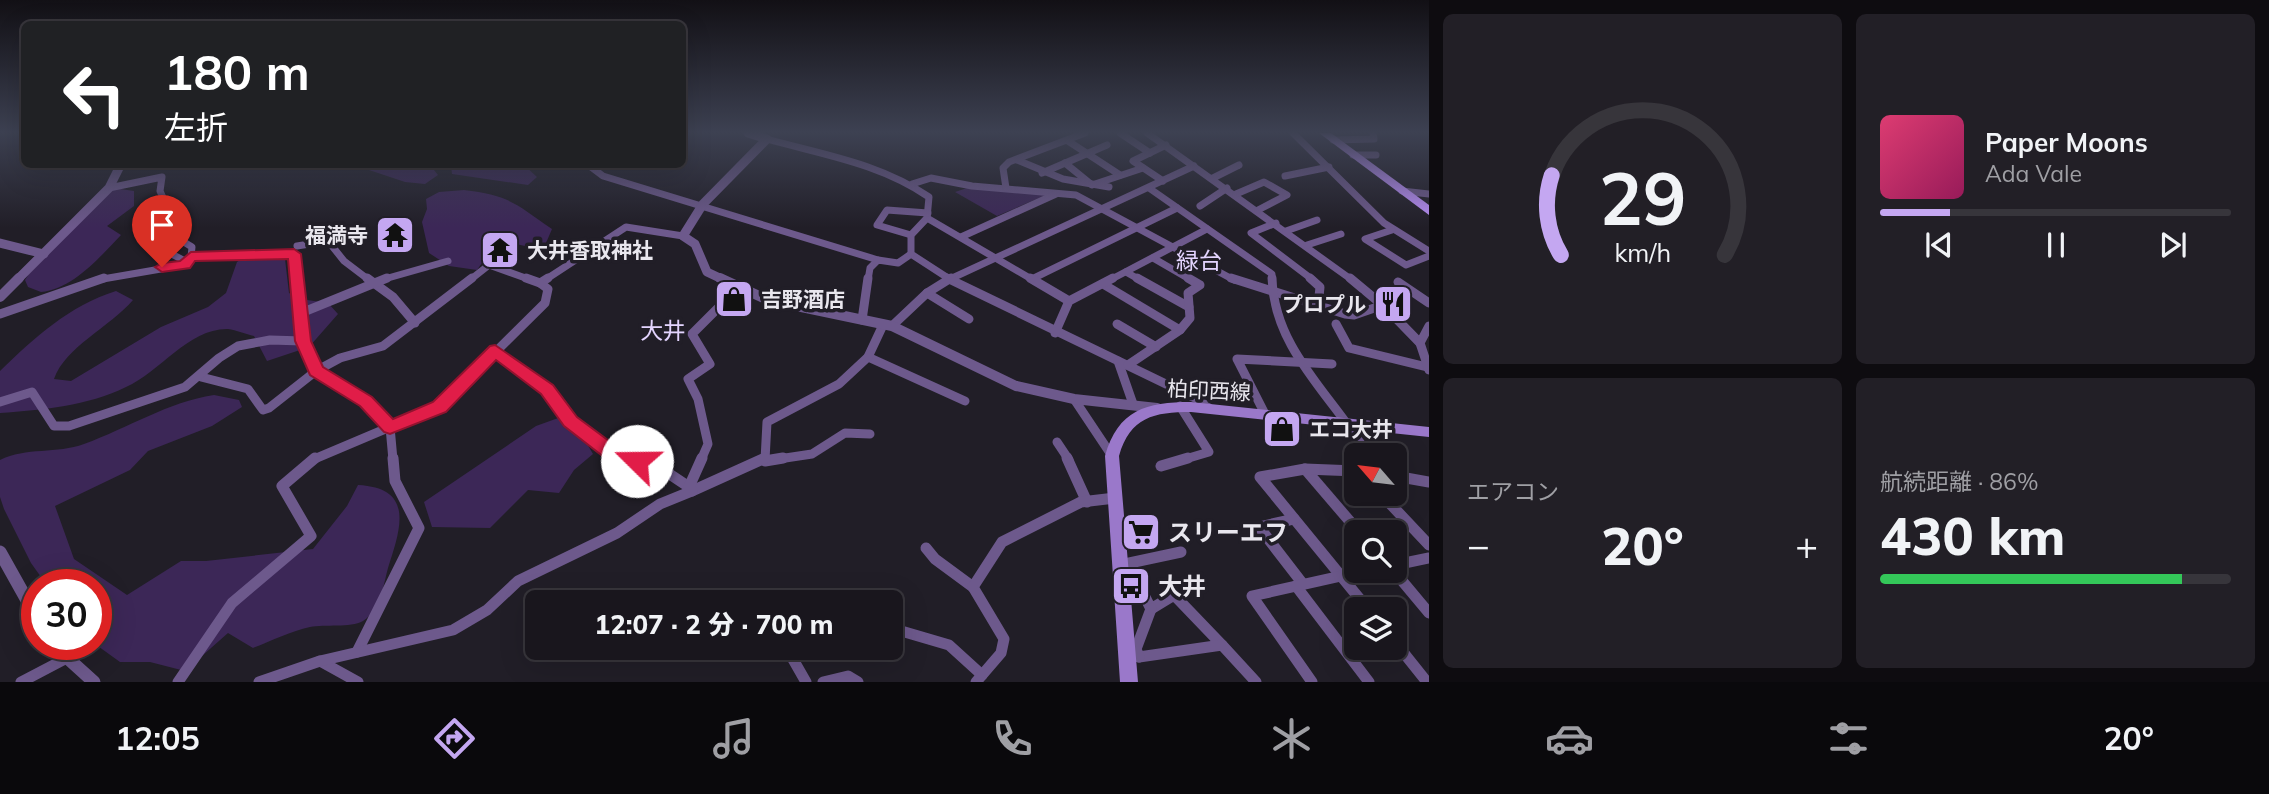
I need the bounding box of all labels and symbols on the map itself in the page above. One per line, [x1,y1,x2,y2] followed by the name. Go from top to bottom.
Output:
[132,195,192,267] pin
[374,214,416,256] temple icon: 福満寺
[305,222,368,248] place label: 福満寺
[479,229,521,271] temple icon: 大井香取神社
[527,237,653,263] place label: 大井香取神社
[1176,246,1222,275] district label: 緑台
[713,278,755,320] shop icon: 吉野酒店
[1372,283,1414,325] restaurant icon: プロプル
[761,286,845,312] place label: 吉野酒店
[1282,291,1366,317] place label: プロプル
[640,316,686,345] district label: 大井
[1166,375,1252,405] street label: 柏印西線
[1261,408,1303,450] shop icon: エコ大井
[1309,416,1393,442] place label: エコ大井
[600,424,674,498] position arrow
[1344,443,1407,506] north arrow
[1120,511,1162,553] supermarket icon: スリーエフ
[1168,517,1288,547] place label: スリーエフ
[1110,565,1152,607] bus stop icon: 大井
[21,569,112,660] speed limit sign: 30
[1158,571,1206,601] place label: 大井

